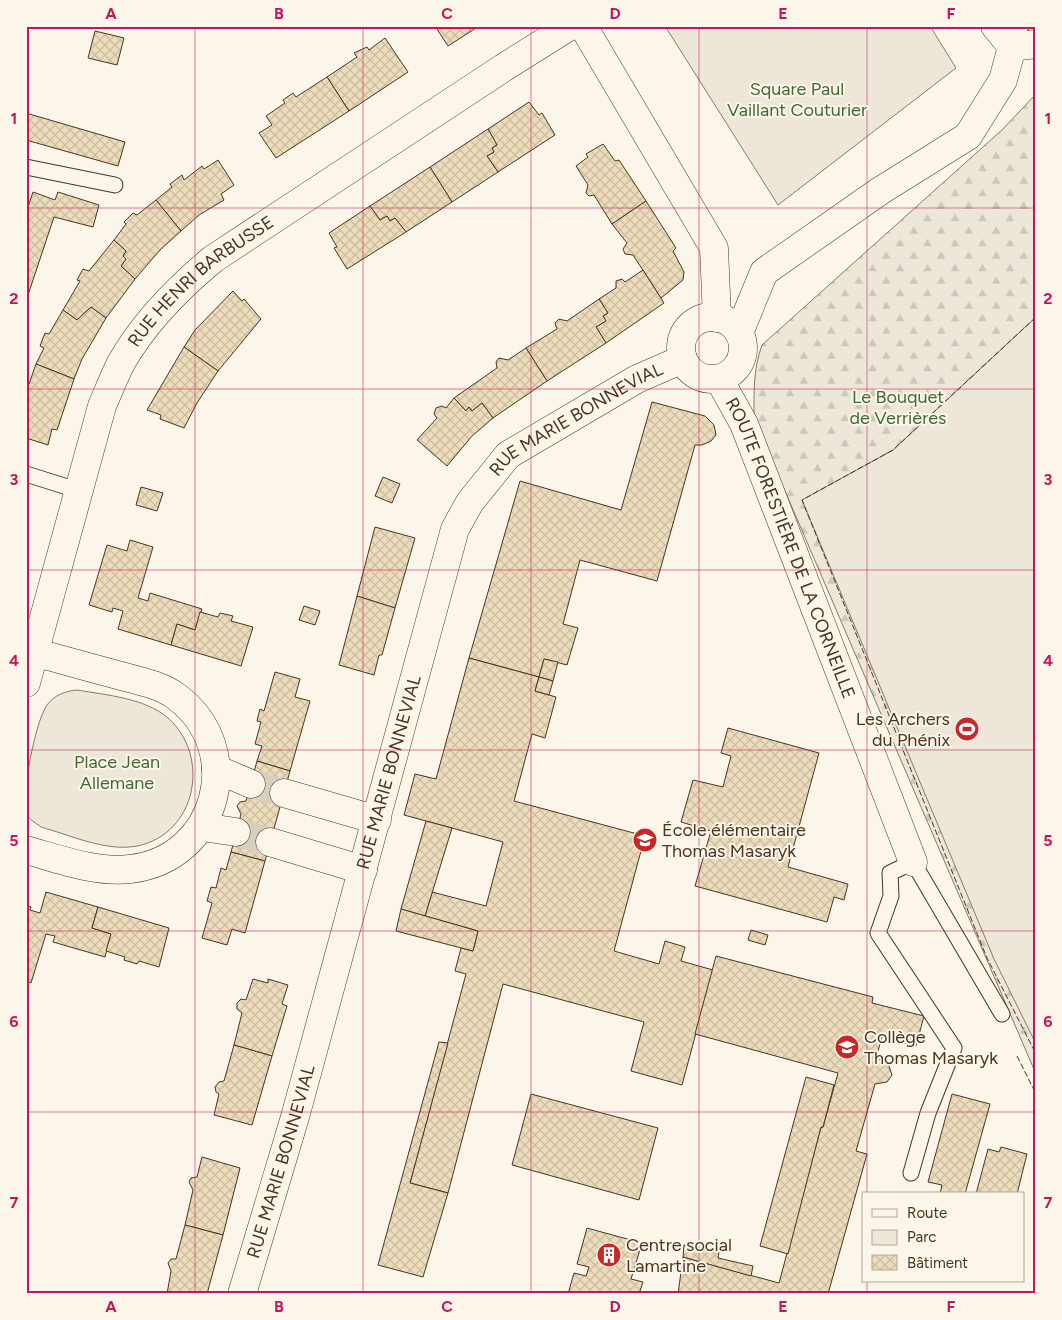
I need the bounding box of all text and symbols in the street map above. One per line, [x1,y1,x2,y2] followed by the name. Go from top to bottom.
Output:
[105,4,117,23] text: A
[274,4,284,23] text: B
[441,4,453,23] text: C
[609,4,621,23] text: D
[778,4,788,23] text: E
[947,4,956,23] text: F
[727,78,867,121] park label: Square Paul Vaillant Couturier
[11,109,17,128] text: 1
[1045,109,1051,128] text: 1
[123,211,278,351] street label: RUE HENRI BARBUSSE
[9,289,19,308] text: 2
[1043,289,1053,308] text: 2
[485,358,667,480] street label: RUE MARIE BONNEVIAL
[850,386,946,429] park label: Le Bouquet de Verrières
[721,394,860,702] street label: ROUTE FORESTIÈRE DE LA CORNEILLE
[10,470,19,489] text: 3
[1044,470,1053,489] text: 3
[9,651,19,670] text: 4
[1043,651,1053,670] text: 4
[352,672,426,872] street label: RUE MARIE BONNEVIAL
[856,708,950,751] place label: Les Archers du Phénix
[954,716,980,742] sports icon: Les Archers du Phénix
[74,751,160,794] park label: Place Jean Allemane
[662,819,806,862] place label: École élémentaire Thomas Masaryk
[632,827,658,853] school or university icon: École élémentaire Thomas Masaryk
[9,831,19,850] text: 5
[1043,831,1053,850] text: 5
[9,1012,19,1031] text: 6
[1043,1012,1053,1031] text: 6
[864,1026,998,1069] place label: Collège Thomas Masaryk
[834,1034,860,1060] school or university icon: Collège Thomas Masaryk
[242,1062,320,1261] street label: RUE MARIE BONNEVIAL
[862,1192,1024,1282] legend
[10,1193,19,1212] text: 7
[1044,1193,1053,1212] text: 7
[907,1204,947,1222] text: Route
[907,1228,936,1246] text: Parc
[626,1234,732,1277] place label: Centre social Lamartine
[596,1242,622,1268] building icon: Centre social Lamartine
[907,1254,968,1272] text: Bâtiment
[105,1297,117,1316] text: A
[274,1297,284,1316] text: B
[441,1297,453,1316] text: C
[609,1297,621,1316] text: D
[778,1297,788,1316] text: E
[947,1297,956,1316] text: F

